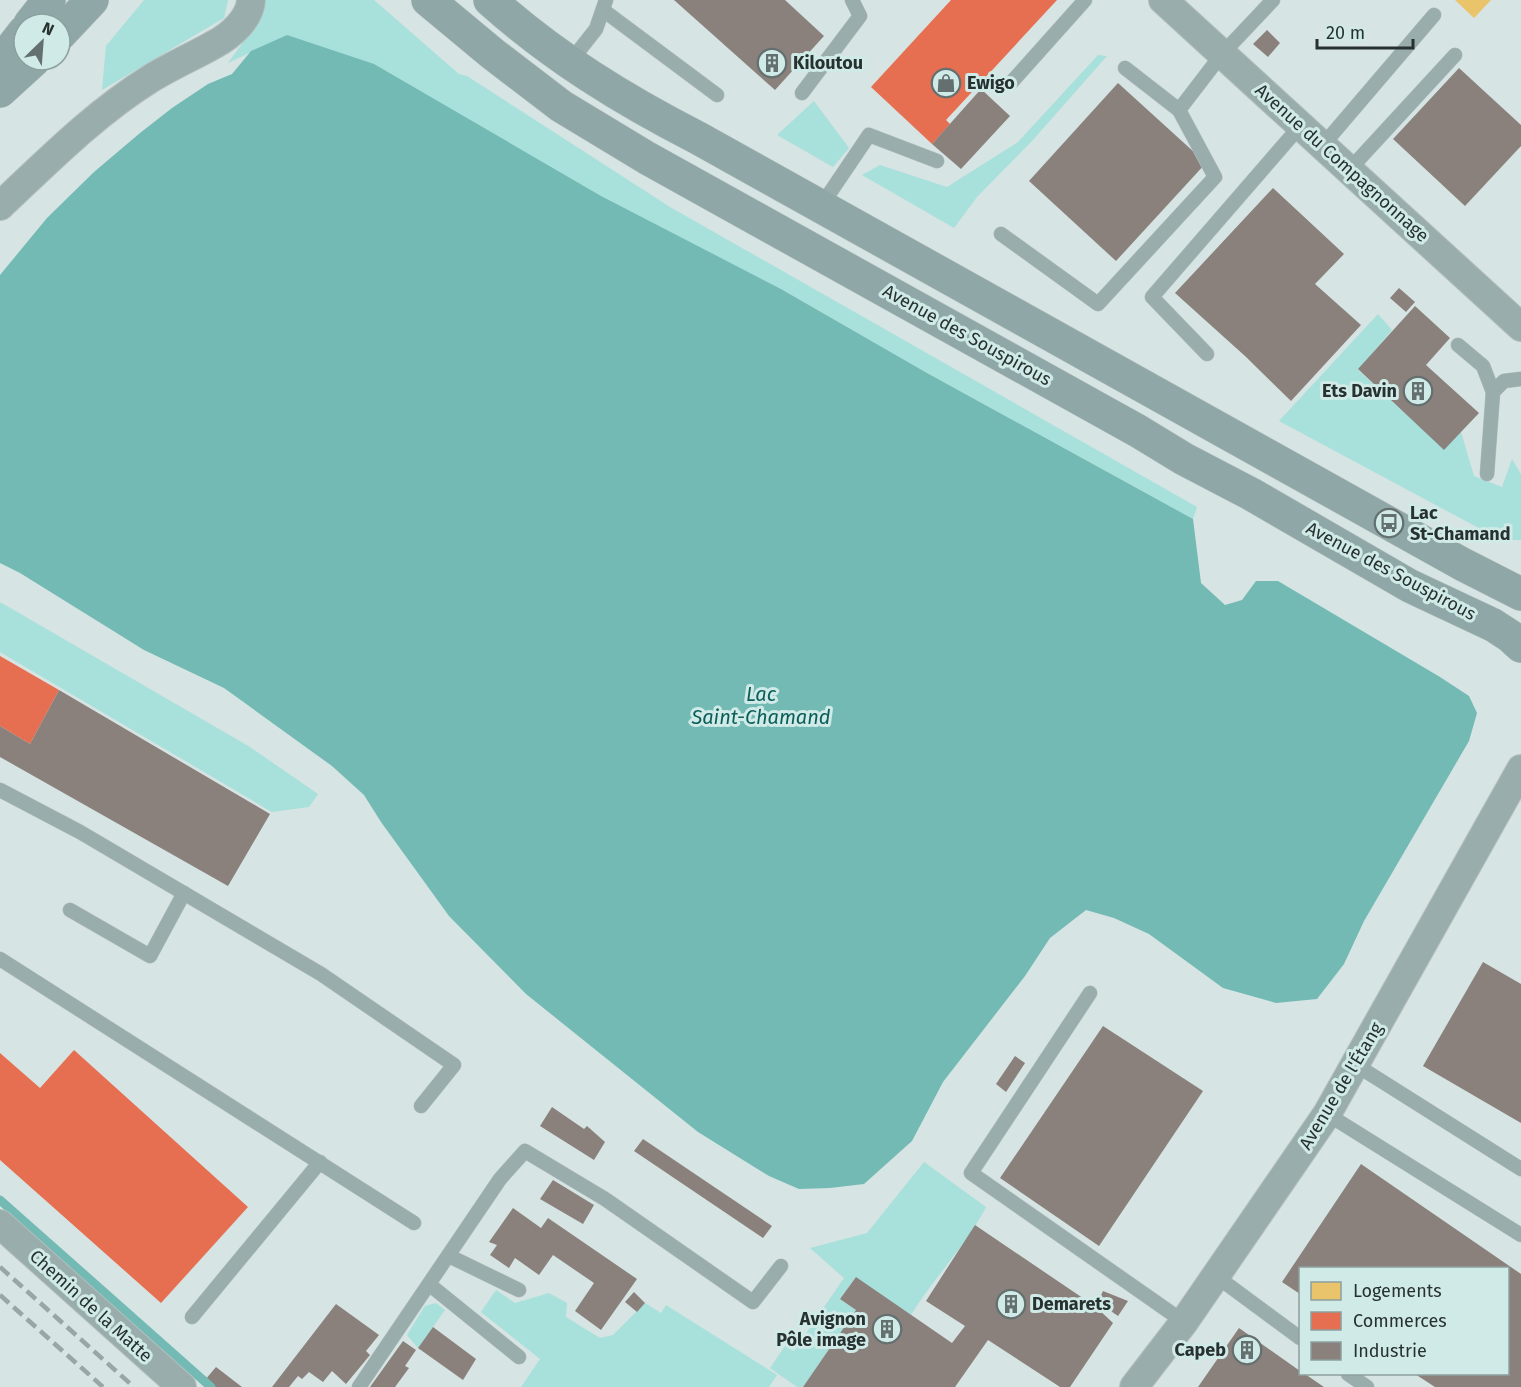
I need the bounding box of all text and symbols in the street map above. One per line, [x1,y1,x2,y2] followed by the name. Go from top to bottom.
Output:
[12,12,72,72] north arrow
[1317,12,1413,50] scale bar
[39,18,57,40] text: N
[1326,22,1365,44] text: 20 m
[756,47,788,79] building icon: Kiloutou
[793,52,863,74] place label: Kiloutou
[930,67,962,99] shop icon: Ewigo
[967,72,1015,94] place label: Ewigo
[1251,79,1433,247] street label: Avenue du Compagnonnage
[879,280,1055,390] street label: Avenue des Souspirous
[1402,375,1434,407] building icon: Ets Davin
[1322,380,1397,402] place label: Ets Davin
[1410,502,1511,545] place label: Lac St-Chamand
[1373,507,1405,539] bus stop icon: Lac St-Chamand
[1302,517,1480,625] street label: Avenue des Souspirous
[690,682,831,729] water label: Lac Saint-Chamand
[1294,1017,1388,1153] street label: Avenue de l'Étang
[25,1245,157,1367] street label: Chemin de la Matte
[1299,1267,1509,1375] legend
[1353,1280,1442,1302] text: Logements
[995,1288,1027,1320] building icon: Demarets
[1032,1293,1111,1315] place label: Demarets
[776,1308,866,1351] place label: Avignon Pôle image
[1353,1310,1447,1332] text: Commerces
[871,1313,903,1345] building icon: Avignon Pôle image
[1231,1334,1263,1366] building icon: Capeb
[1175,1339,1226,1361] place label: Capeb
[1353,1340,1427,1362] text: Industrie

